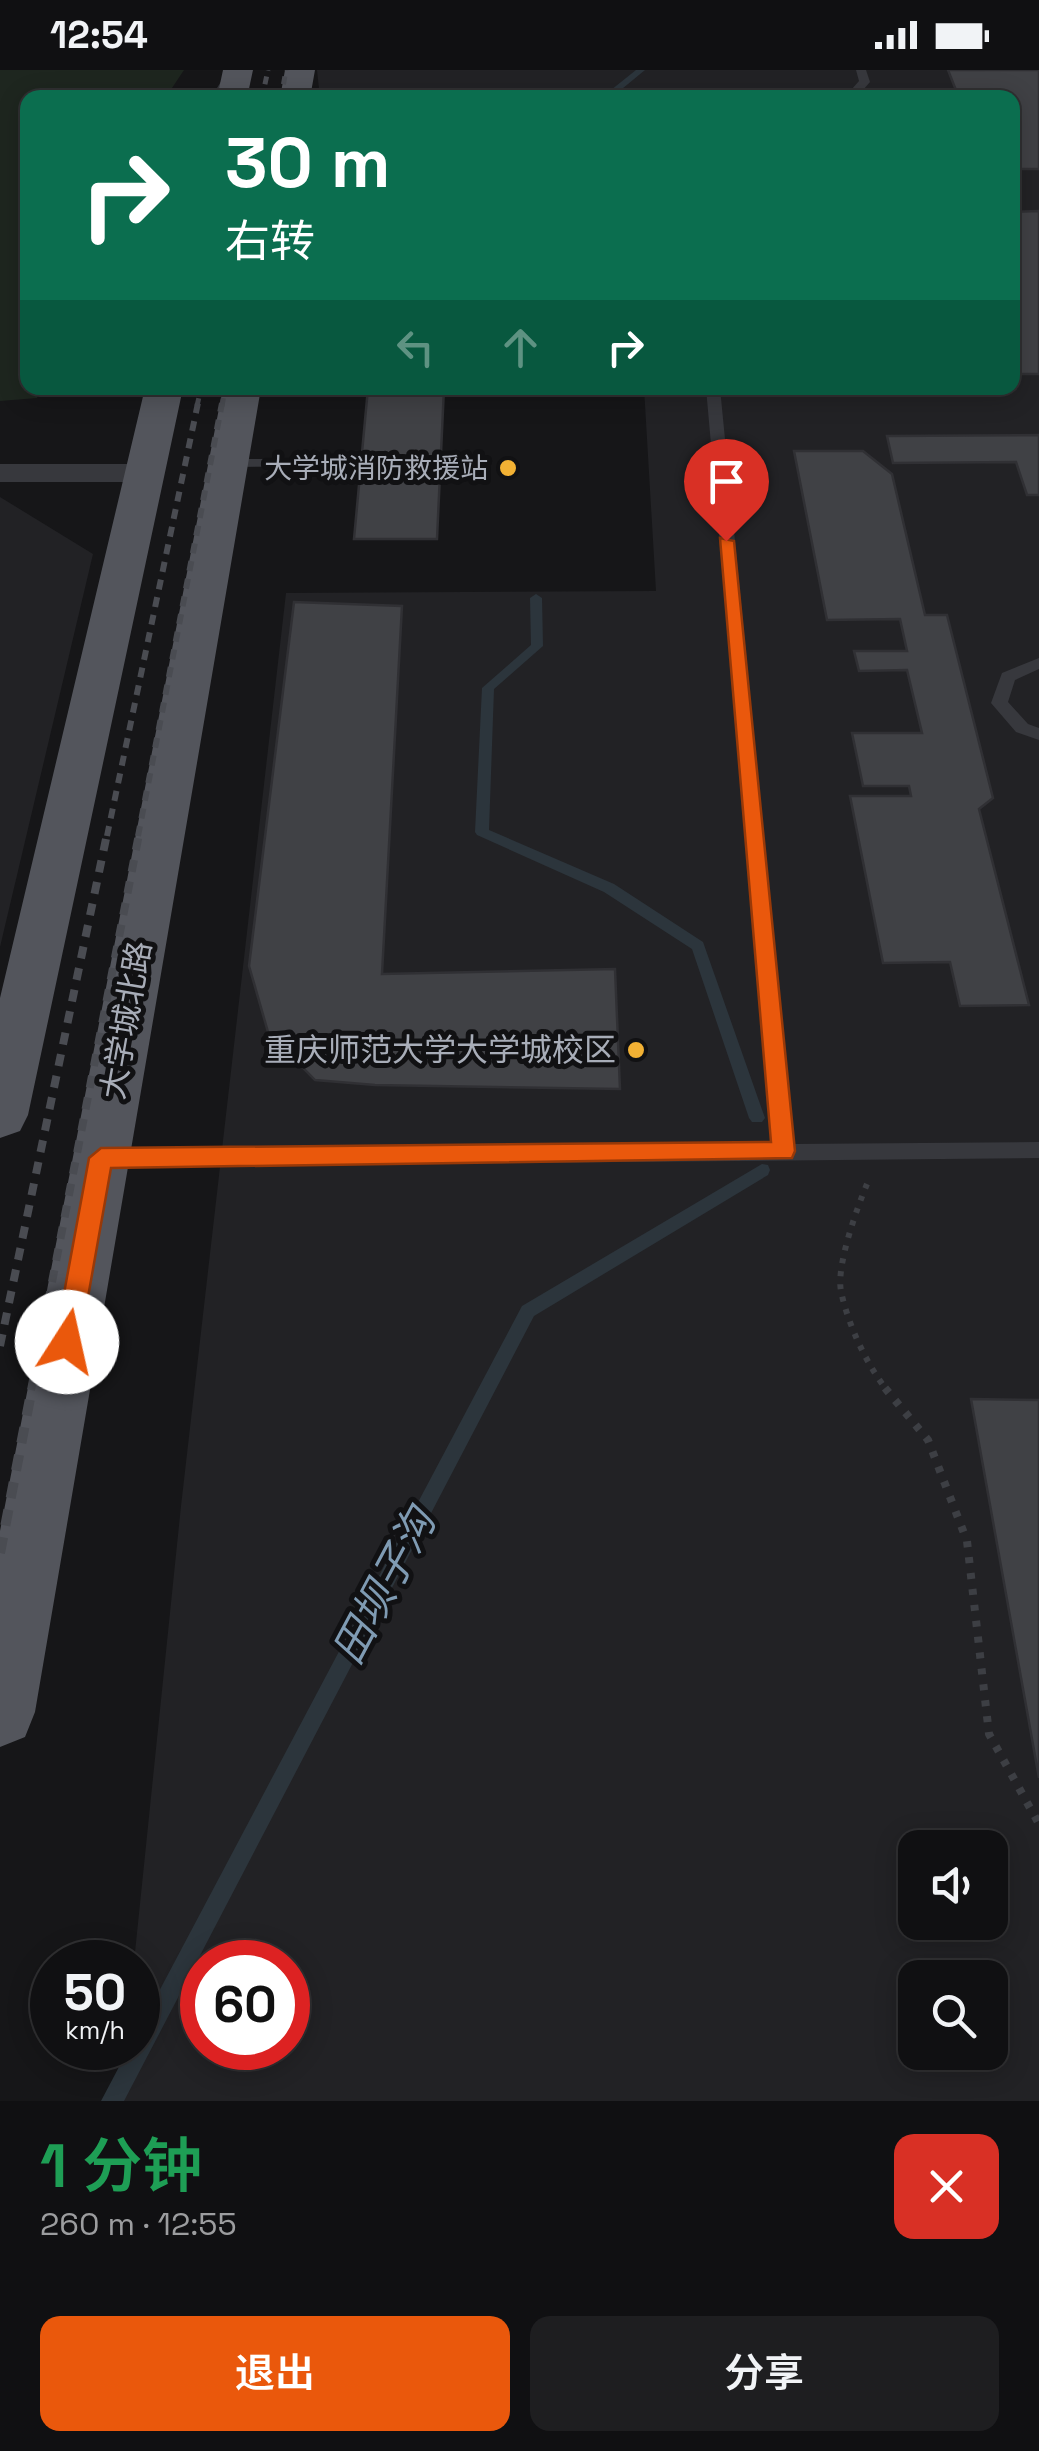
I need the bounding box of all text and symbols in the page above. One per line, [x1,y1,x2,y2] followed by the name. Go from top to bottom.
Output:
[50,11,148,59] text: 12:54
[225,118,390,207] text: 30 m
[60,130,190,260] icon: right
[225,213,315,270] text: 右转
[388,320,443,375] icon: left
[493,320,548,375] icon: ahead
[598,320,653,375] icon: right
[684,439,769,542] pin
[264,450,488,486] place label: 大学城消防救援站
[699,454,754,509] icon: arrive
[497,457,519,479] marker: 大学城消防救援站
[92,938,160,1102] street label: 大学城北路
[264,1030,616,1070] place label: 重庆师范大学大学城校区
[625,1039,647,1061] marker: 重庆师范大学大学城校区
[15,1290,119,1394] position arrow
[321,1496,449,1673] water label: 田坝子沟
[898,1830,1008,2070] map controls
[898,1830,1008,1940] button: sound
[180,1940,310,2070] speed limit sign: 60
[898,1960,1008,2070] button: search
[64,1961,126,2025] text: 50
[65,2014,125,2046] text: km/h
[40,2128,202,2205] text: 1 分钟
[894,2134,999,2239] button: close
[40,2204,237,2244] text: 260 m · 12:55
[40,2316,510,2431] button: 退出
[530,2316,999,2431] button: 分享

